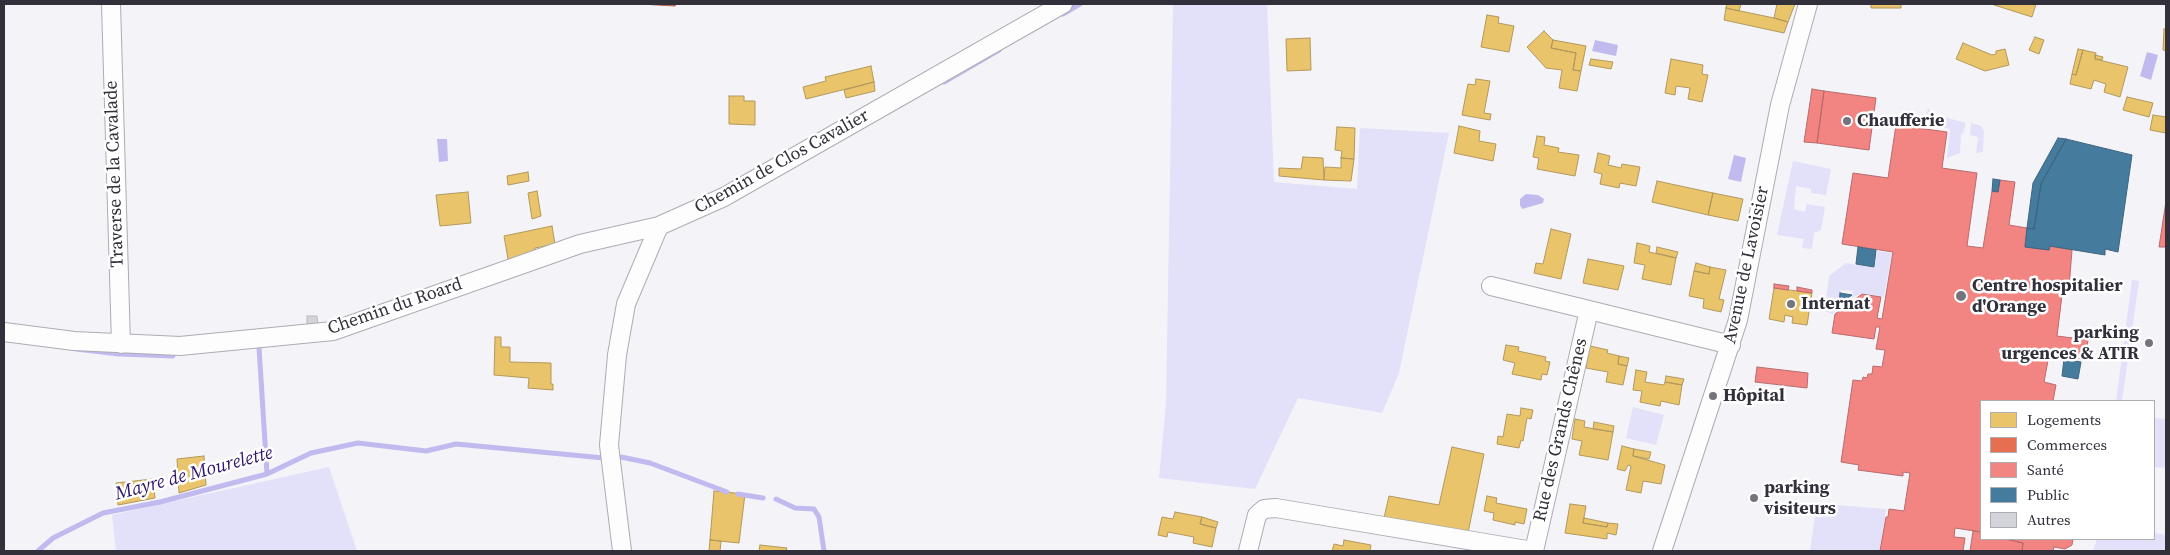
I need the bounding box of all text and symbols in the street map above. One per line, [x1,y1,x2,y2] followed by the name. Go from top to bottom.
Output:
[101,80,129,268] street label: Traverse de la Cavalade
[691,105,873,219] street label: Chemin de Clos Cavalier
[1857,110,1944,132] place label: Chaufferie
[1841,115,1853,127] marker: Chaufferie
[1720,184,1774,346] street label: Avenue de Lavoisier
[325,274,465,340] street label: Chemin du Roard
[1972,275,2123,318] place label: Centre hospitalier d'Orange
[1954,289,1968,303] marker: Centre hospitalier d'Orange
[1801,293,1870,315] place label: Internat
[1785,298,1797,310] marker: Internat
[2001,322,2139,364] place label: parking urgences & ATIR
[1529,336,1593,524] street label: Rue des Grands Chênes
[2143,337,2155,349] marker: parking urgences & ATIR
[1723,385,1785,407] place label: Hôpital
[1707,390,1719,402] marker: Hôpital
[1980,400,2155,540] legend
[2027,409,2101,430] text: Logements
[2027,434,2107,455] text: Commerces
[113,442,275,506] water label: Mayre de Mourelette
[2027,459,2064,480] text: Santé
[1764,477,1836,520] place label: parking visiteurs
[2027,484,2069,505] text: Public
[1748,492,1760,504] marker: parking visiteurs
[2027,509,2071,530] text: Autres

